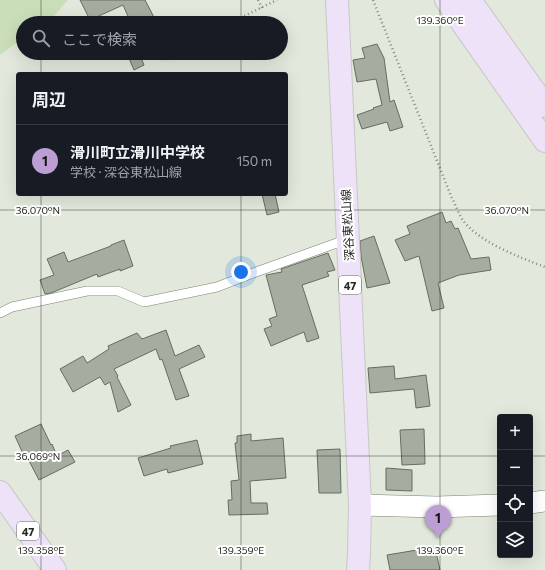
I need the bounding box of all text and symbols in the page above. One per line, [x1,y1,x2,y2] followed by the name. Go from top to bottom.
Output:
[416,14,464,26] text: 139.360°E
[16,16,288,60] search box
[30,27,52,49] icon: search
[62,30,137,48] text: ここで検索
[32,89,66,110] text: 周辺
[70,143,205,161] text: 滑川町立滑川中学校
[42,153,48,169] text: 1
[237,153,272,169] text: 150 m
[70,164,182,180] text: 学校 · 深谷東松山線
[338,189,356,261] street label: 深谷東松山線
[16,204,60,216] text: 36.070°N
[485,204,529,216] text: 36.070°N
[231,262,251,282] your location
[339,276,361,294] road number: 47
[497,414,533,558] map controls
[497,414,533,450] button: +
[16,450,60,462] text: 36.069°N
[497,450,533,486] button: −
[497,486,533,522] button: locate
[425,505,451,538] pin: 1
[17,522,39,540] road number: 47
[497,522,533,558] button: layers
[18,544,64,556] text: 139.358°E
[218,544,264,556] text: 139.359°E
[416,544,464,556] text: 139.360°E

